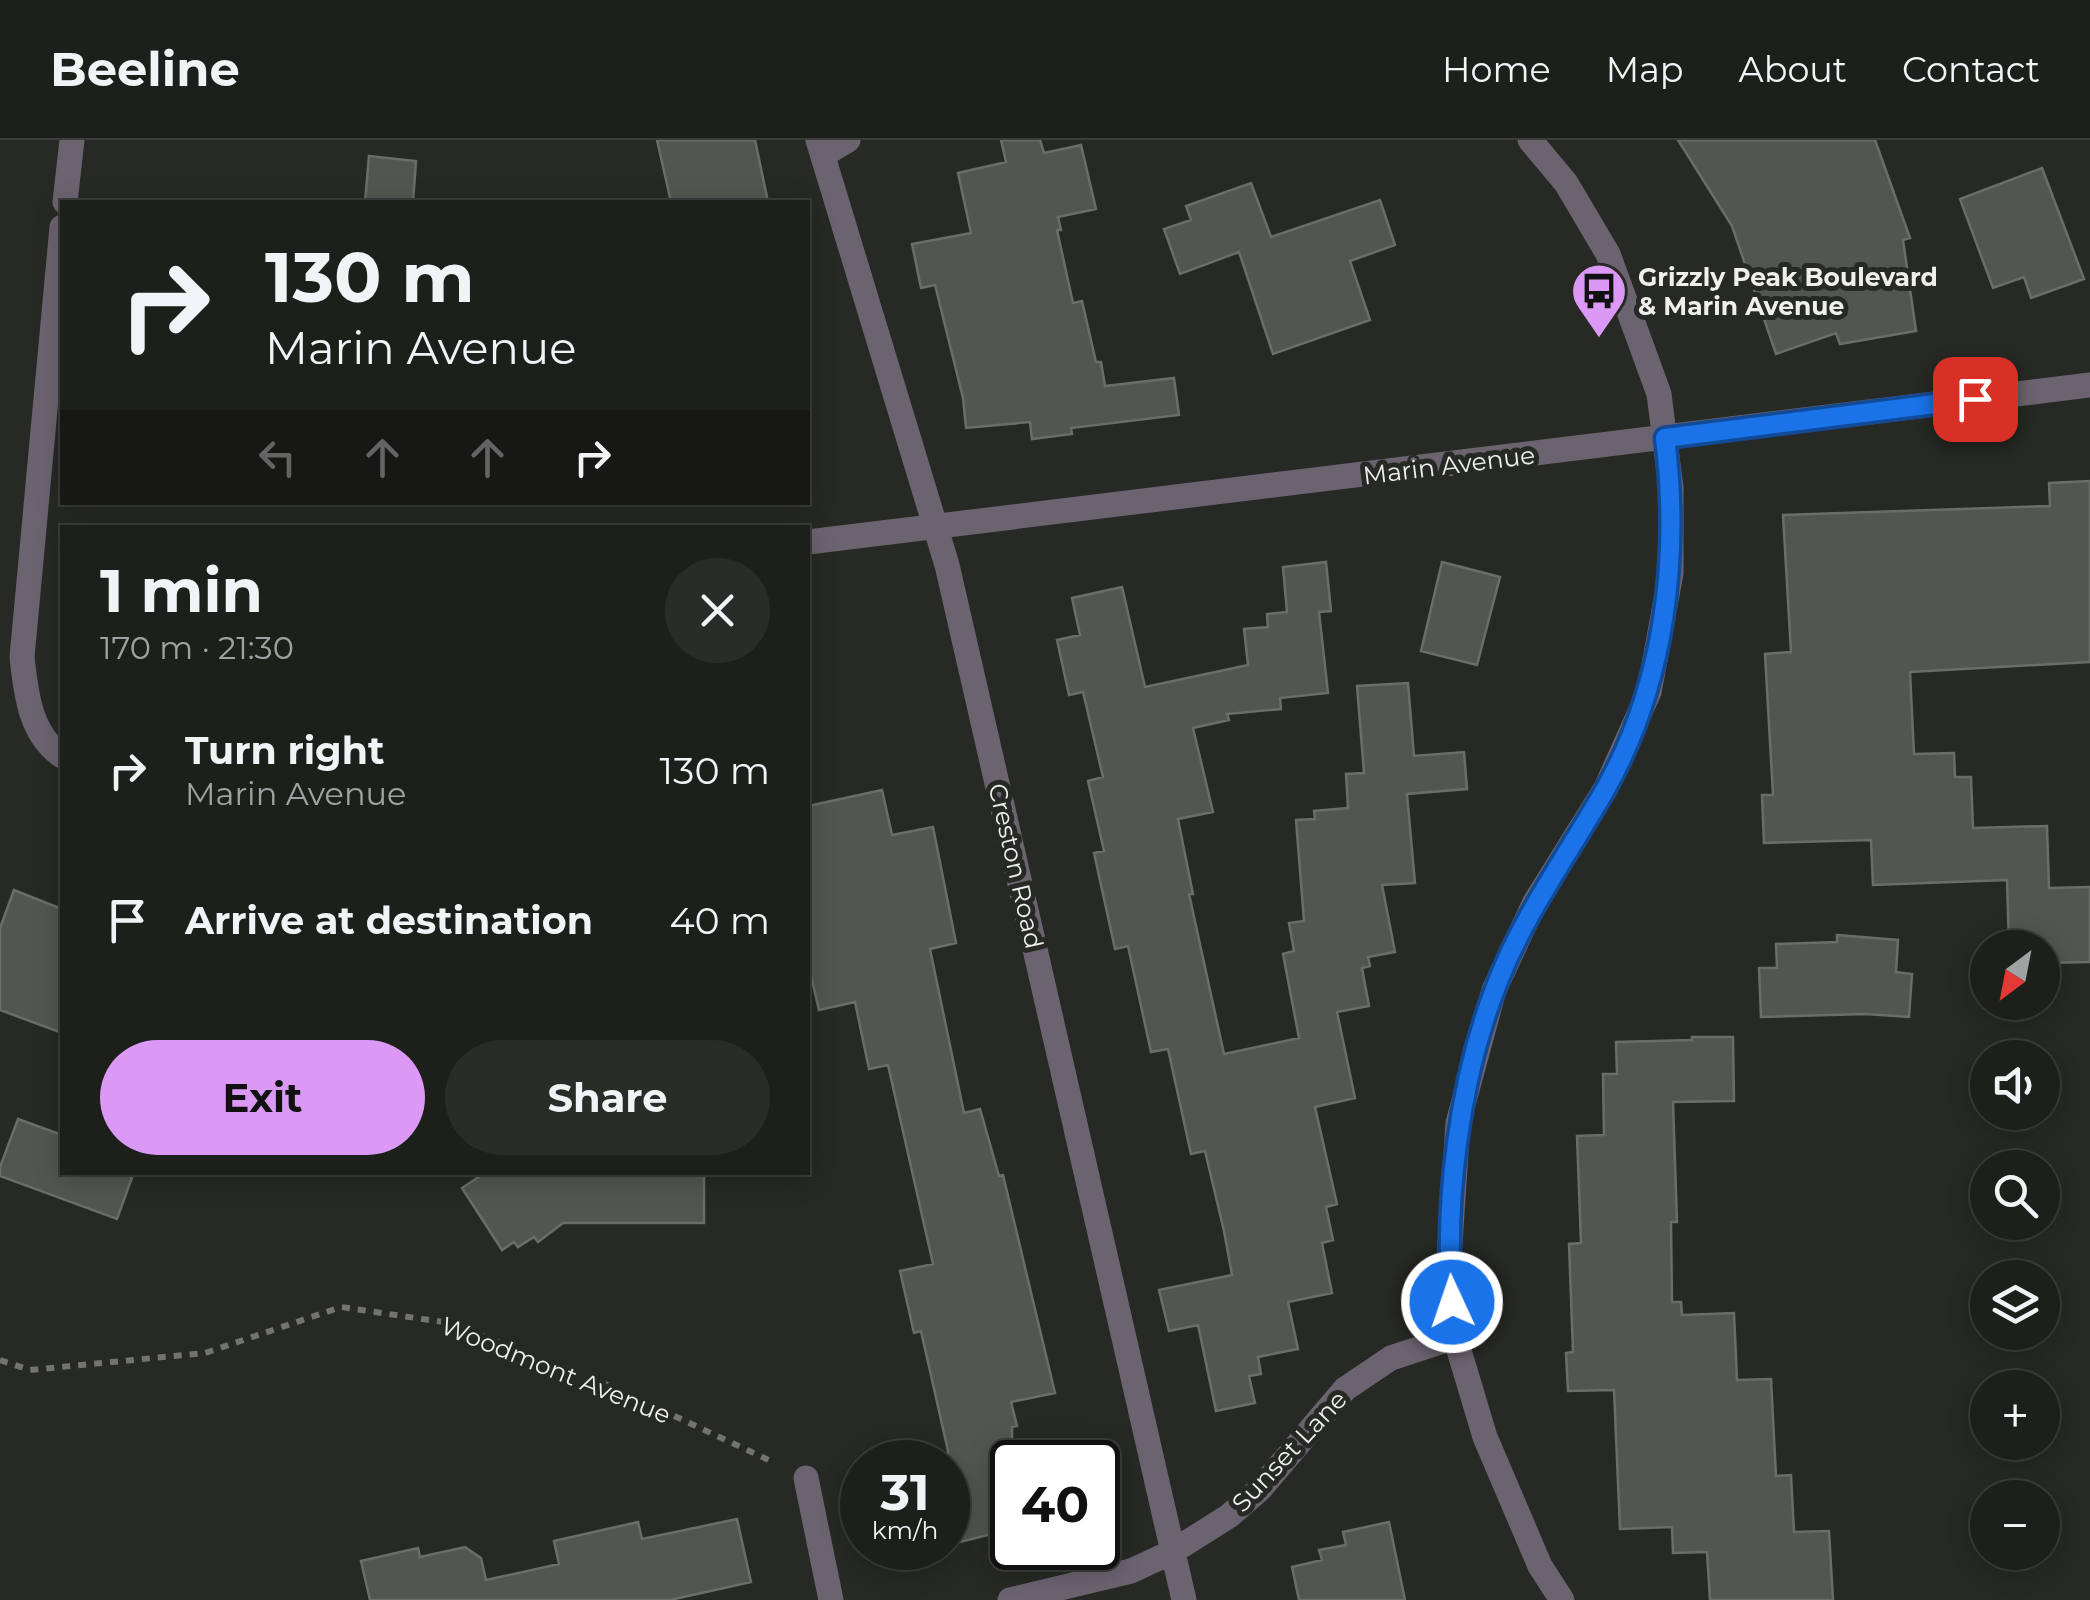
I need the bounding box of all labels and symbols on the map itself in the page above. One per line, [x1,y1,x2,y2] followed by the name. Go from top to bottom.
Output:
[1569,261,1629,340] bus stop icon: Grizzly Peak Boulevard & Marin Avenue
[1638,262,1938,321] place label: Grizzly Peak Boulevard & Marin Avenue
[1933,357,2018,442] pin
[1361,440,1537,490] street label: Marin Avenue
[982,780,1050,952] street label: Creston Road
[1970,930,2060,1020] north arrow
[1400,1250,1504,1354] position arrow
[437,1310,675,1430] street label: Woodmont Avenue
[1225,1384,1353,1518] street label: Sunset Lane
[990,1440,1120,1570] speed limit sign: 40

